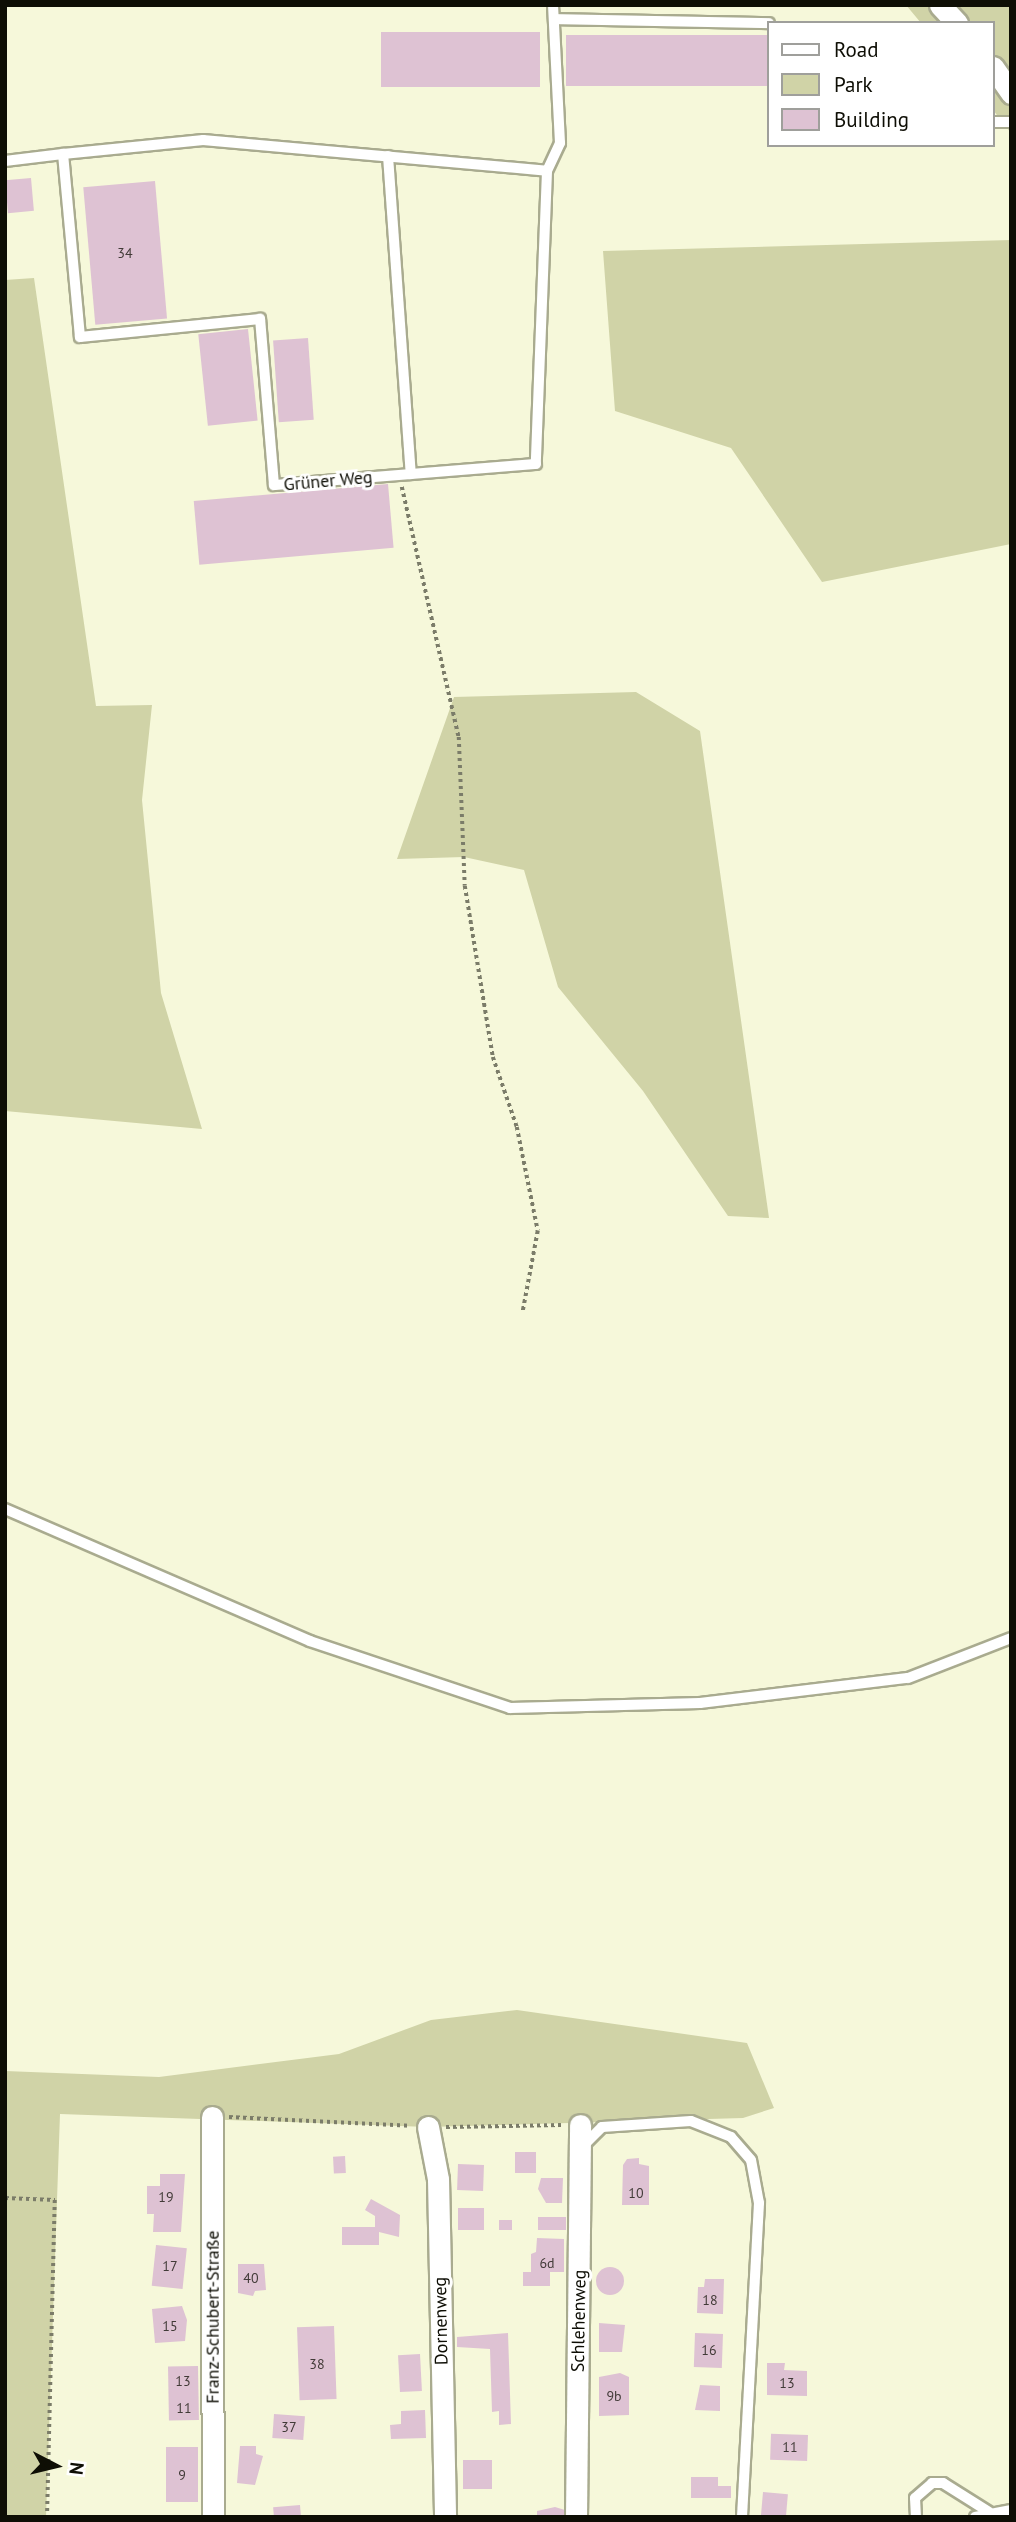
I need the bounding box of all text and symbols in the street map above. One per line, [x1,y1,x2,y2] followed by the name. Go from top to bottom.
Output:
[768,21,995,147] legend
[834,36,878,63] text: Road
[834,71,873,98] text: Park
[834,106,909,133] text: Building
[117,245,133,261] house number: 34
[282,466,374,496] street label: Grüner Weg
[628,2185,644,2201] house number: 10
[158,2189,174,2205] house number: 19
[202,2230,224,2404] street label: Franz-Schubert-Straße
[539,2255,555,2271] house number: 6d
[162,2258,178,2274] house number: 17
[243,2270,259,2286] house number: 40
[567,2270,591,2372] street label: Schlehenweg
[429,2277,453,2365] street label: Dornenweg
[702,2292,718,2308] house number: 18
[162,2318,178,2334] house number: 15
[701,2342,717,2358] house number: 16
[309,2356,325,2372] house number: 38
[175,2373,191,2389] house number: 13
[779,2375,795,2391] house number: 13
[606,2388,622,2404] house number: 9b
[176,2400,192,2416] house number: 11
[281,2419,297,2435] house number: 37
[21,2431,91,2501] north arrow
[782,2439,798,2455] house number: 11
[64,2461,90,2476] text: N
[178,2467,186,2483] house number: 9

